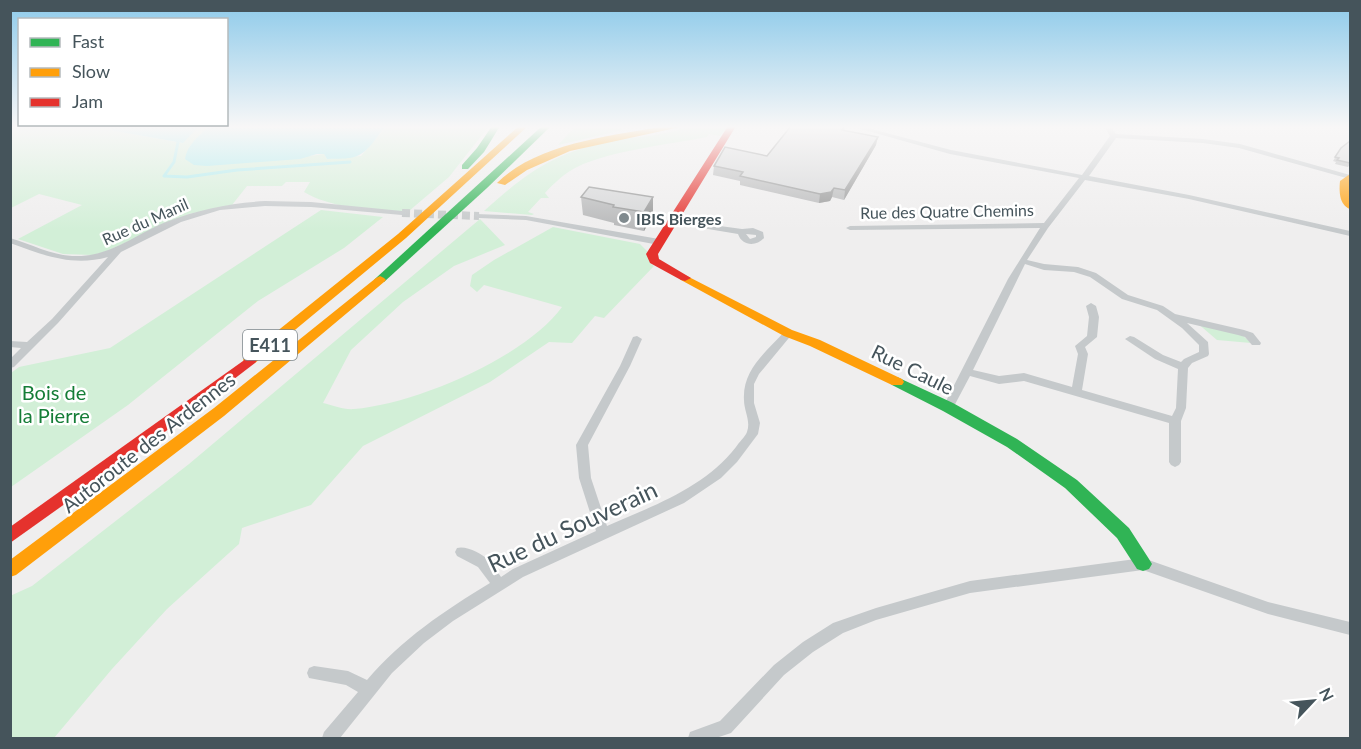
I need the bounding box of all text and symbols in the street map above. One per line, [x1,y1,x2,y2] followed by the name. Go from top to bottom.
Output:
[18,18,228,126] legend
[72,30,105,52] text: Fast
[72,60,110,82] text: Slow
[72,90,103,112] text: Jam
[99,194,191,248] street label: Rue du Manil
[860,200,1034,222] street label: Rue des Quatre Chemins
[636,209,721,228] place label: IBIS Bierges
[617,211,631,225] marker: IBIS Bierges
[243,330,297,360] road number: E411
[868,339,958,399] street label: Rue Caule
[56,367,240,517] street label: Autoroute des Ardennes
[18,380,90,427] park label: Bois de la Pierre
[482,474,662,578] street label: Rue du Souverain
[1283,671,1343,731] north arrow
[1316,685,1338,704] text: N

